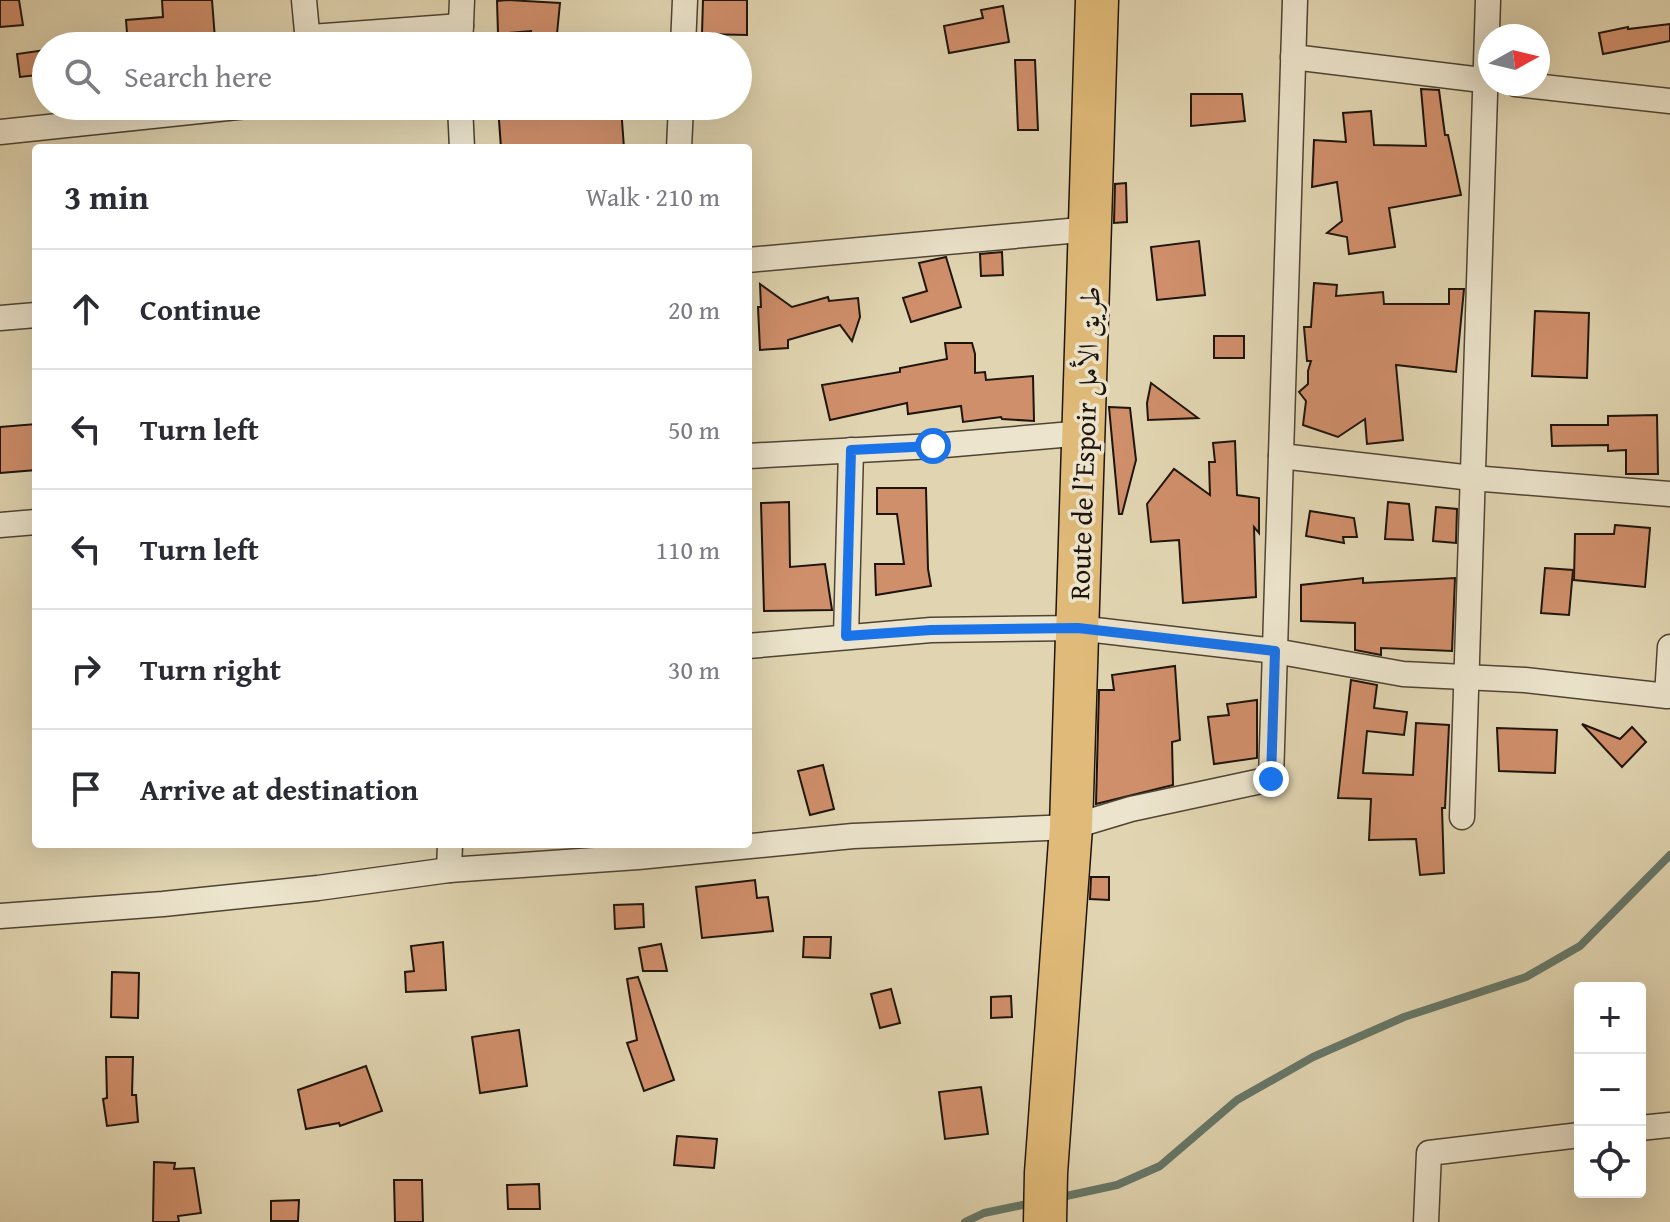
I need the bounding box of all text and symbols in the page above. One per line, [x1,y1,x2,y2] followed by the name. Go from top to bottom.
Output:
[1478,24,1550,96] north arrow
[32,32,752,120] search box
[60,54,104,98] icon: search
[124,54,272,98] text: Search here
[64,172,149,221] text: 3 min
[586,177,720,216] text: Walk · 210 m
[1058,285,1110,601] street label: Route de l’Espoir طريق الأمل
[64,287,108,331] icon: ahead
[140,287,261,331] text: Continue
[668,290,720,329] text: 20 m
[64,407,108,451] icon: left
[140,407,259,451] text: Turn left
[668,410,720,449] text: 50 m
[915,428,951,464] route start
[64,527,108,571] icon: left
[140,527,259,571] text: Turn left
[655,530,720,569] text: 110 m
[64,647,108,691] icon: right
[140,647,281,691] text: Turn right
[668,650,720,689] text: 30 m
[1253,761,1289,797] route end
[64,767,108,811] icon: arrive
[140,767,418,811] text: Arrive at destination
[1574,982,1646,1198] map controls
[1574,982,1646,1054] button: +
[1574,1054,1646,1126] button: −
[1574,1126,1646,1198] button: locate

